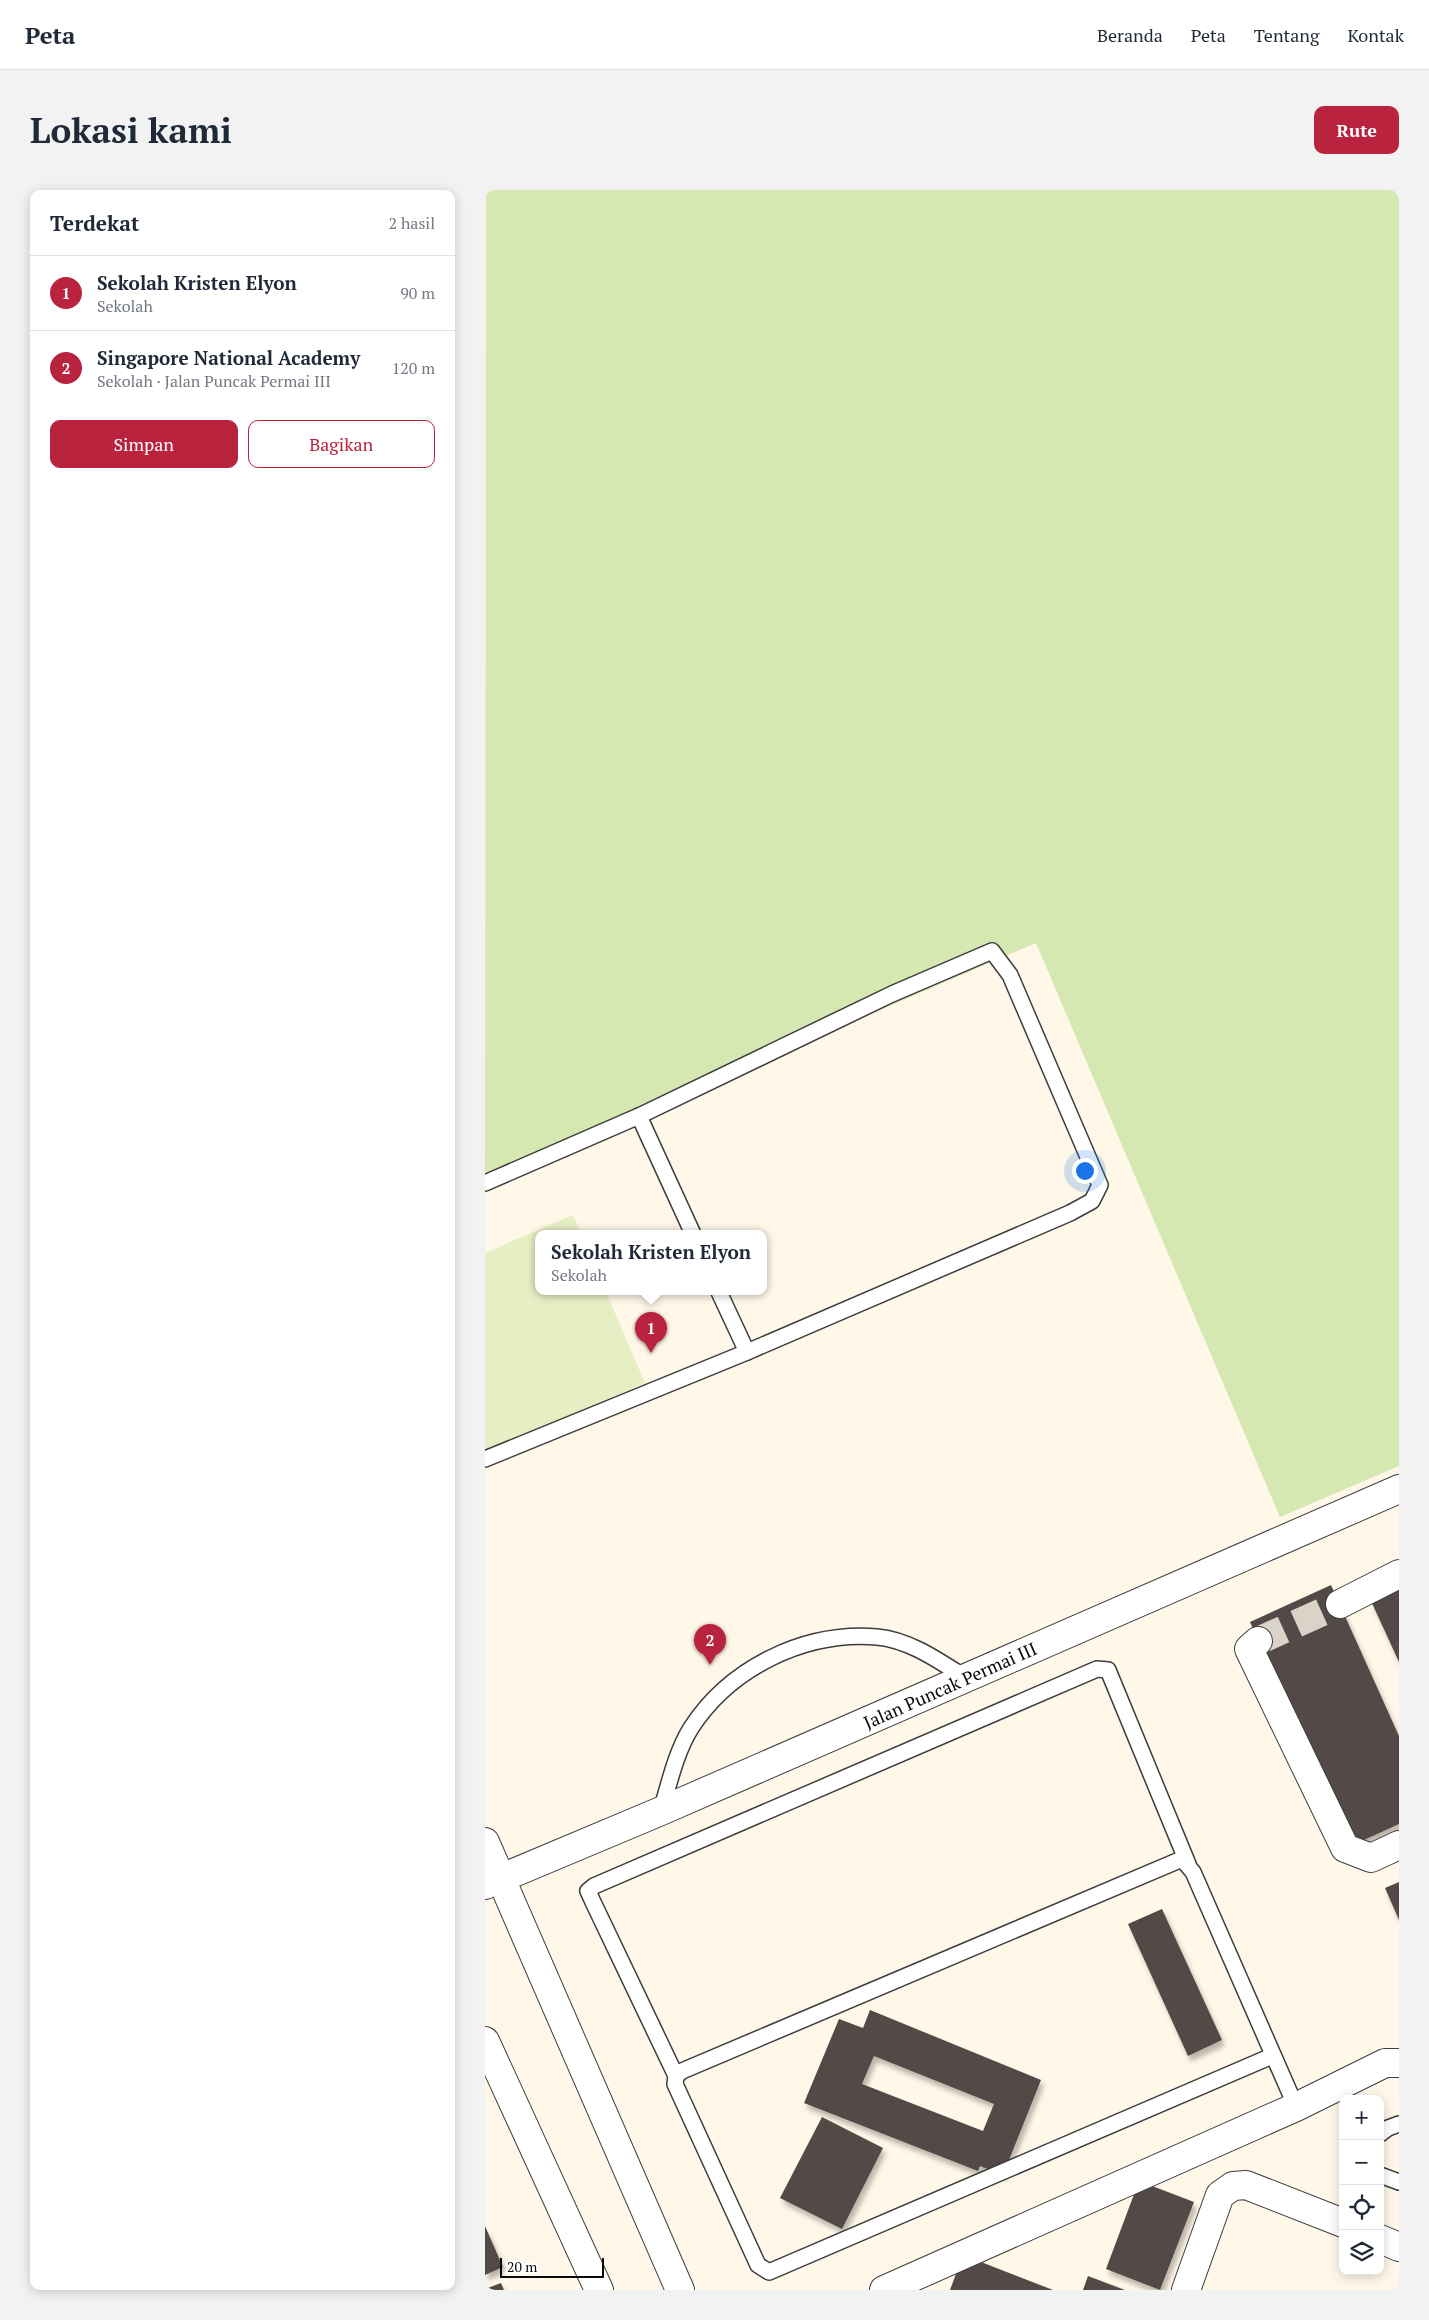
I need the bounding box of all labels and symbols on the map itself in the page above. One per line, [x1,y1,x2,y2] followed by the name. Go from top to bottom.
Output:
[1072,1158,1098,1184] your location
[635,1312,667,1353] pin: 1
[694,1624,726,1665] pin: 2
[860,1636,1040,1734] street label: Jalan Puncak Permai III
[500,2255,604,2278] scale bar

